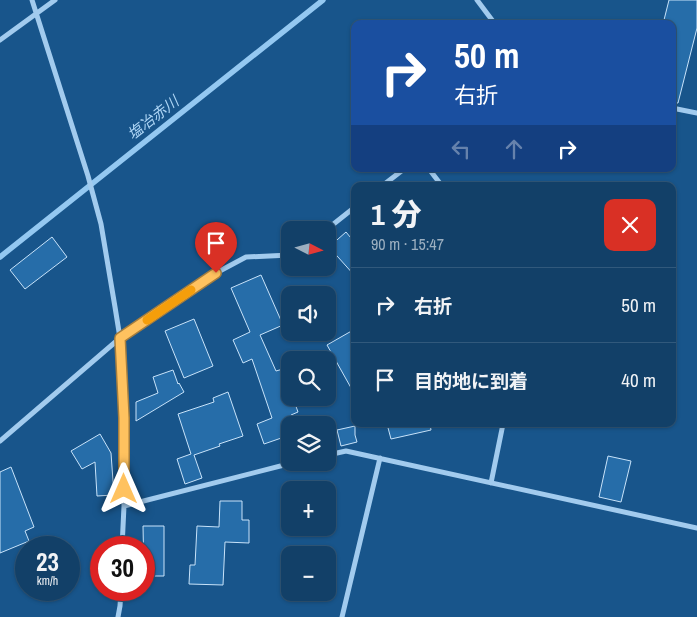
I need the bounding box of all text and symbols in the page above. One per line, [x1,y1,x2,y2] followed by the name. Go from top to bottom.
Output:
[454,32,519,79] text: 50 m
[371,40,436,105] icon: right
[454,80,498,110] text: 右折
[123,90,184,144] water label: 塩冶赤川
[447,135,475,163] icon: left
[500,135,528,163] icon: ahead
[553,135,581,163] icon: right
[371,194,422,234] text: 1 分
[604,199,656,251] button: close
[281,221,336,276] north arrow
[281,221,336,601] map controls
[195,222,237,273] pin
[202,229,230,257] icon: arrive
[371,233,444,255] text: 90 m · 15:47
[281,286,336,341] button: sound
[371,291,399,319] icon: right
[621,292,656,318] text: 50 m
[414,293,452,319] text: 右折
[281,351,336,406] button: search
[371,366,399,394] icon: arrive
[621,367,656,393] text: 40 m
[414,368,528,394] text: 目的地に到着
[281,416,336,471] button: layers
[97,462,149,514] position arrow
[281,481,336,536] button: +
[90,536,155,601] speed limit sign: 30
[36,545,59,579] text: 23
[281,546,336,601] button: −
[37,573,58,589] text: km/h

